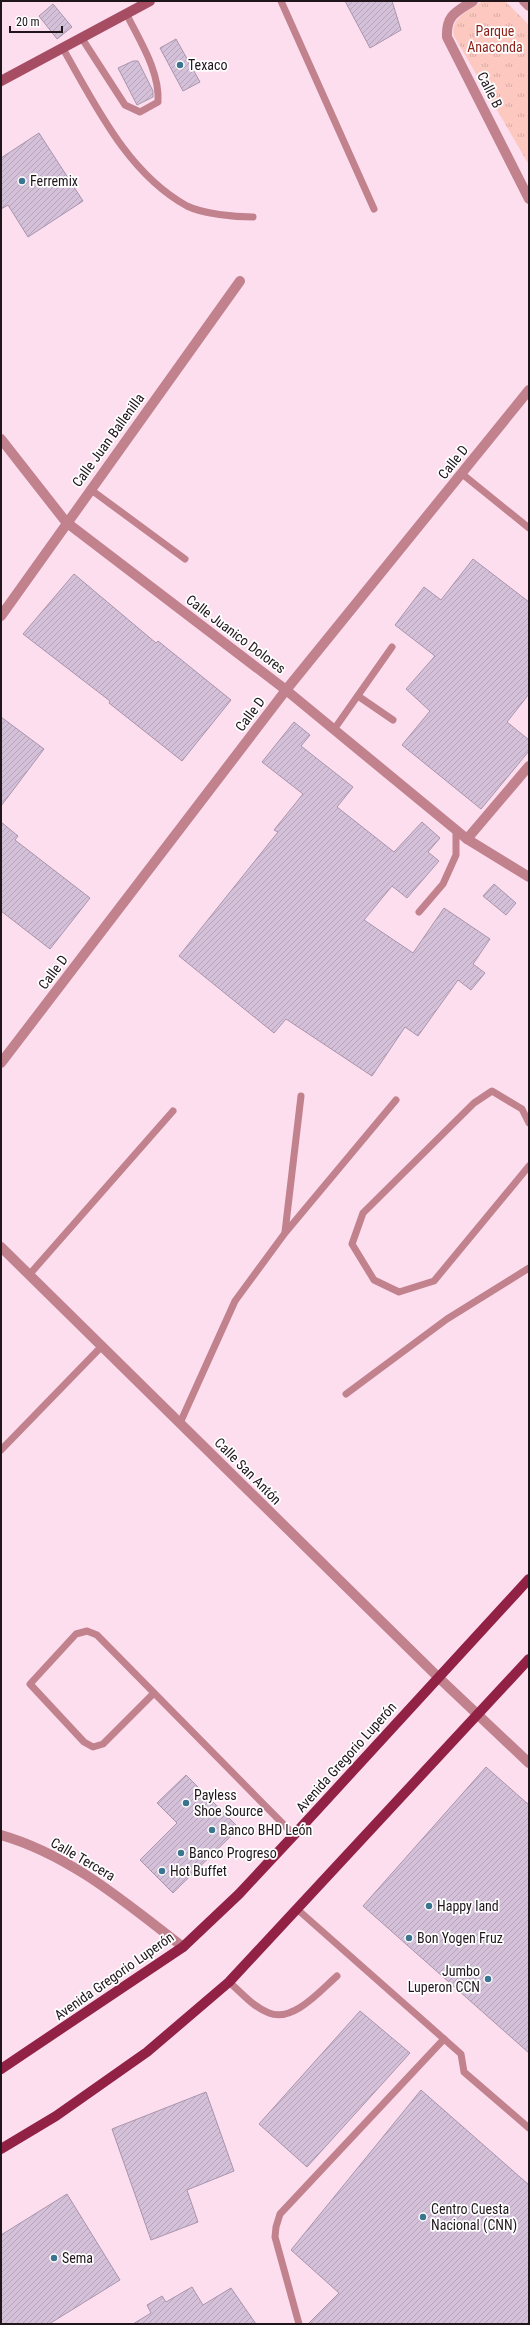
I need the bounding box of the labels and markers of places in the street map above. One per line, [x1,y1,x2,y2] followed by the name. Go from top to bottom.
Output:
[188,57,228,73] place label: Texaco
[175,60,185,70] marker: Texaco
[30,173,78,189] place label: Ferremix
[17,176,27,186] marker: Ferremix
[194,1787,263,1819] place label: Payless Shoe Source
[181,1798,191,1808] marker: Payless Shoe Source
[220,1822,312,1838] place label: Banco BHD León
[207,1825,217,1835] marker: Banco BHD León
[189,1845,277,1861] place label: Banco Progreso
[176,1848,186,1858] marker: Banco Progreso
[170,1863,227,1879] place label: Hot Buffet
[157,1866,167,1876] marker: Hot Buffet
[437,1898,499,1914] place label: Happy land
[424,1901,434,1911] marker: Happy land
[417,1930,503,1946] place label: Bon Yogen Fruz
[404,1933,414,1943] marker: Bon Yogen Fruz
[408,1963,480,1995] place label: Jumbo Luperon CCN
[483,1974,493,1984] marker: Jumbo Luperon CCN
[431,2201,517,2234] place label: Centro Cuesta Nacional (CNN)
[418,2212,428,2222] marker: Centro Cuesta Nacional (CNN)
[62,2250,93,2266] place label: Sema
[49,2253,59,2263] marker: Sema

